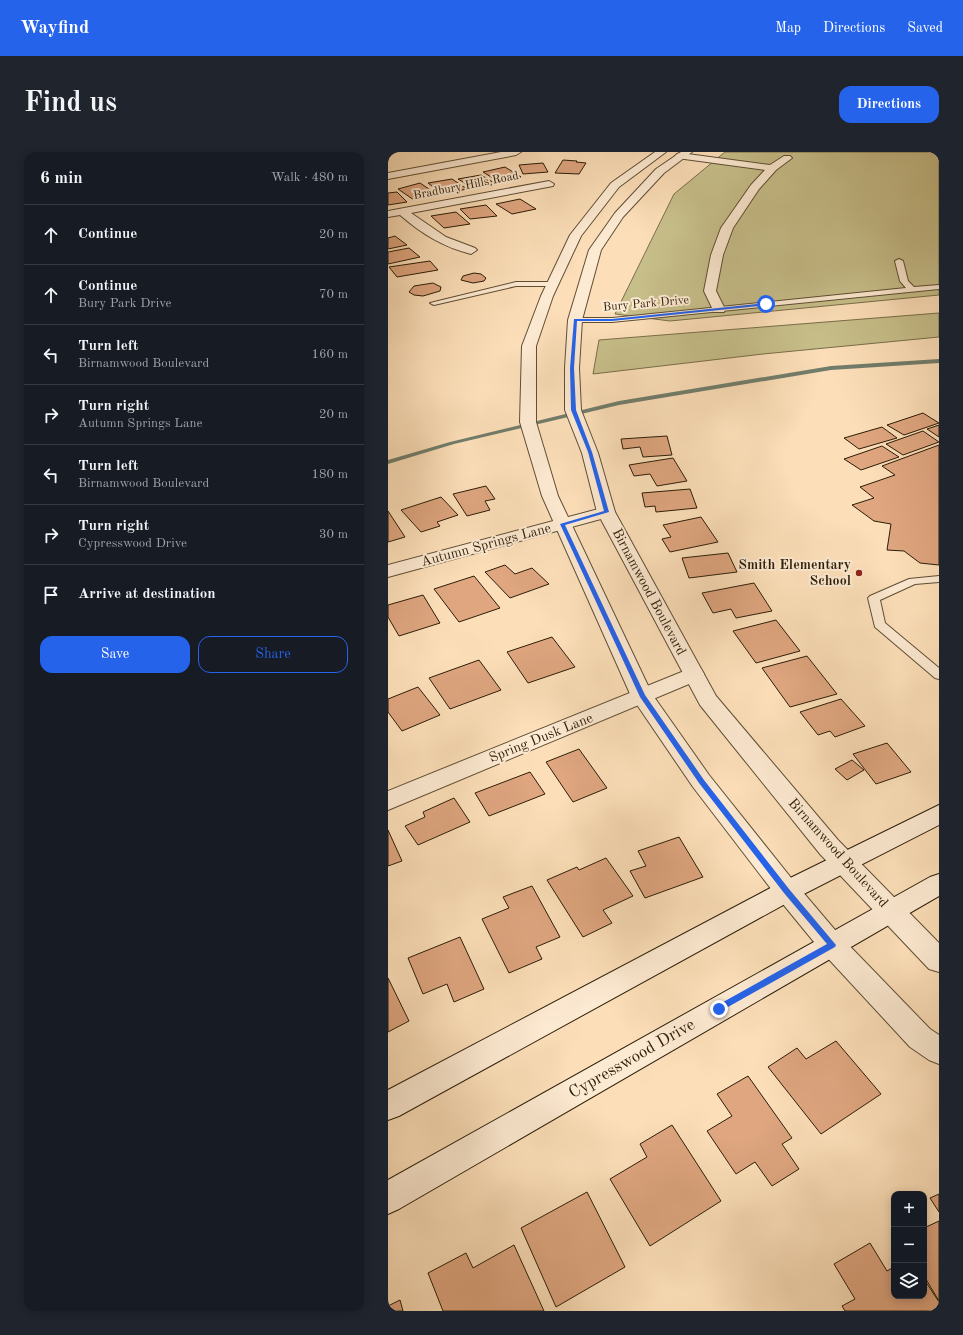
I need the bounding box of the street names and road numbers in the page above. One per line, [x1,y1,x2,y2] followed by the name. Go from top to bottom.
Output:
[412,170,520,202] street label: Bradbury Hills Road
[603,294,690,314] street label: Bury Park Drive
[419,521,553,569] street label: Autumn Springs Lane
[610,526,688,658] street label: Birnamwood Boulevard
[487,711,595,765] street label: Spring Dusk Lane
[786,796,890,910] street label: Birnamwood Boulevard
[566,1016,698,1102] street label: Cypresswood Drive

